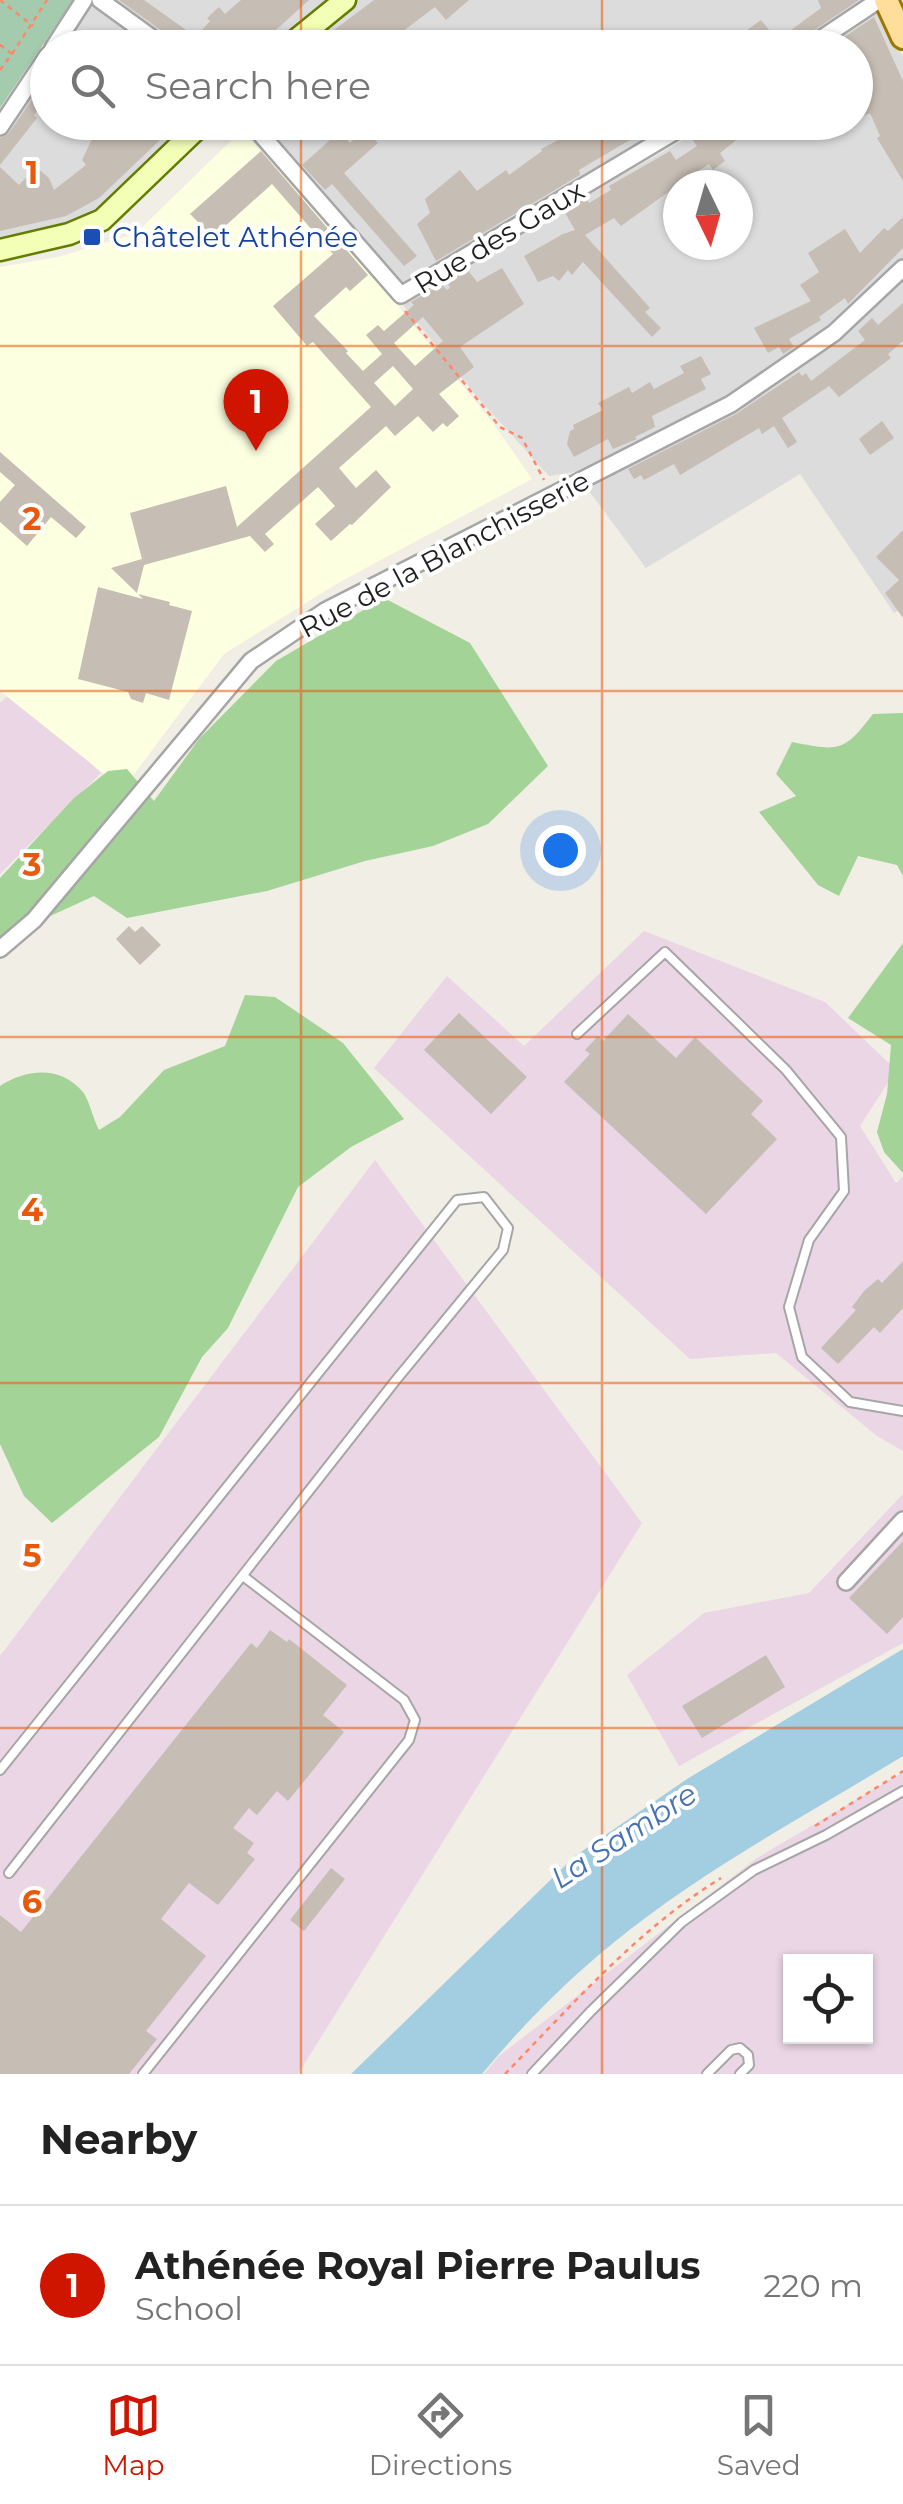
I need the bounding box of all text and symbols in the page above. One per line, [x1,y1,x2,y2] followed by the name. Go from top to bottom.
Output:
[30,30,873,140] search box
[65,58,120,113] icon: search
[145,62,371,109] text: Search here
[26,153,38,192] text: 1
[663,170,753,260] north arrow
[408,173,590,301] street label: Rue des Gaux
[112,220,358,254] place label: Châtelet Athénée
[81,226,103,248] marker: Châtelet Athénée
[224,368,288,451] pin: 1
[293,463,595,645] street label: Rue de la Blanchisserie
[23,499,41,538] text: 2
[535,825,586,876] your location
[22,845,41,884] text: 3
[21,1190,43,1229] text: 4
[22,1536,42,1575] text: 5
[544,1775,704,1896] water label: La Sambre
[22,1882,42,1921] text: 6
[783,1954,873,2044] map controls
[783,1954,873,2044] button: locate
[40,2113,197,2165] text: Nearby
[135,2242,701,2289] text: Athénée Royal Pierre Paulus
[66,2266,79,2305] text: 1
[763,2266,863,2305] text: 220 m
[135,2289,243,2328] text: School
[102,2388,164,2482] tab: Map
[369,2388,512,2482] tab: Directions
[717,2388,801,2482] tab: Saved

